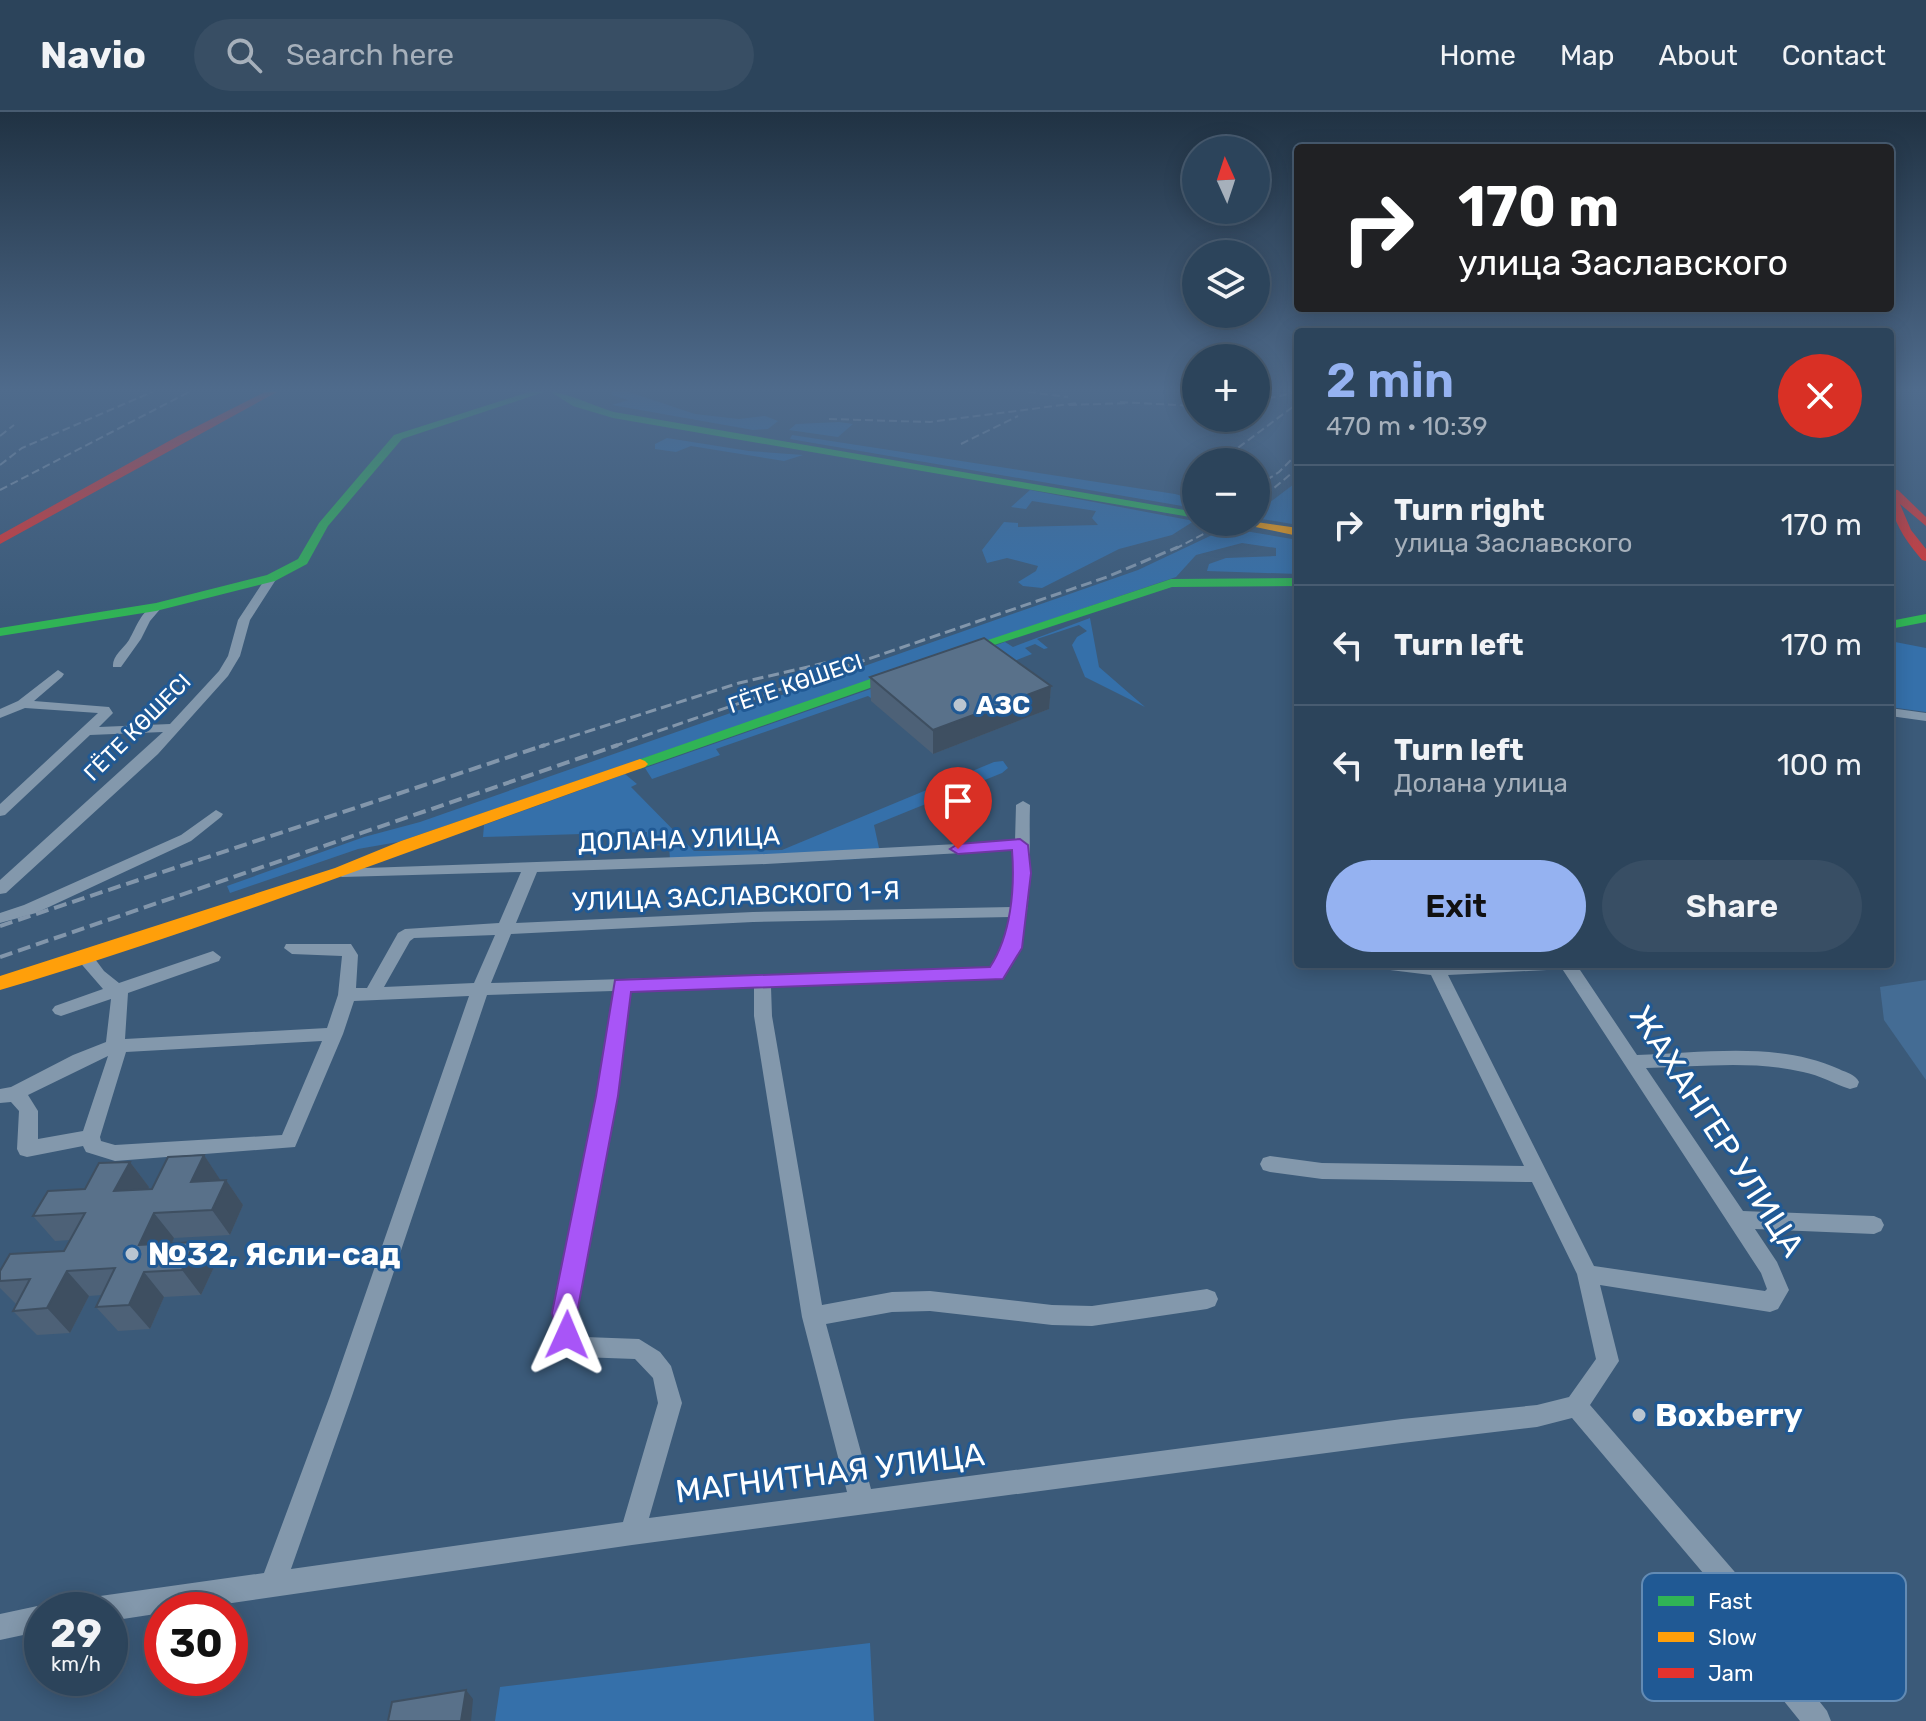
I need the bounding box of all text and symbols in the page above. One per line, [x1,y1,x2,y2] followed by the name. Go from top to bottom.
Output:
[194,19,754,91] search box
[40,32,146,78] text: Navio
[222,33,266,77] icon: search
[286,37,454,73] text: Search here
[1439,39,1516,72] text: Home
[1560,39,1614,72] text: Map
[1658,39,1738,72] text: About
[1782,39,1886,72] text: Contact
[1182,136,1270,224] north arrow
[1182,136,1270,536] map controls
[1458,174,1619,240] text: 170 m
[1326,176,1430,280] icon: right
[1182,240,1270,328] button: layers
[1458,241,1788,284] text: улица Заславского
[1182,344,1270,432] button: +
[1326,352,1454,409] text: 2 min
[1778,354,1862,438] button: close
[1326,411,1488,442] text: 470 m · 10:39
[1182,448,1270,536] button: −
[1394,492,1545,528] text: Turn right
[1326,503,1370,547] icon: right
[1781,507,1862,543] text: 170 m
[1394,528,1632,559] text: улица Заславского
[1326,623,1370,667] icon: left
[1394,627,1524,663] text: Turn left
[1781,627,1862,663] text: 170 m
[724,648,866,719] street label: ГЁТЕ КӨШЕСІ
[78,668,196,786] street label: ГЁТЕ КӨШЕСІ
[976,690,1030,721] place label: АЗС
[951,696,969,714] marker: АЗС
[1394,732,1524,768] text: Turn left
[1326,743,1370,787] icon: left
[1777,747,1862,783] text: 100 m
[924,767,992,849] pin
[1394,768,1568,799] text: Долана улица
[936,779,980,823] icon: arrive
[577,820,781,859] street label: ДОЛАНА УЛИЦА
[1326,860,1586,952] button: Exit
[1602,860,1862,952] button: Share
[572,875,900,918] street label: УЛИЦА ЗАСЛАВСКОГО 1-Я
[1622,999,1812,1263] street label: ЖАХАНГЕР УЛИЦА
[148,1235,400,1273] place label: №32, Ясли-сад
[123,1245,141,1263] marker: №32, Ясли-сад
[525,1293,609,1377] position arrow
[1655,1396,1803,1434] place label: Boxberry
[1630,1406,1648,1424] marker: Boxberry
[673,1435,987,1511] street label: МАГНИТНАЯ УЛИЦА
[1642,1573,1906,1701] legend
[1708,1588,1753,1615] text: Fast
[144,1592,248,1696] speed limit sign: 30
[50,1610,102,1657] text: 29
[1708,1624,1757,1651] text: Slow
[51,1652,101,1676] text: km/h
[1708,1660,1754,1687] text: Jam

